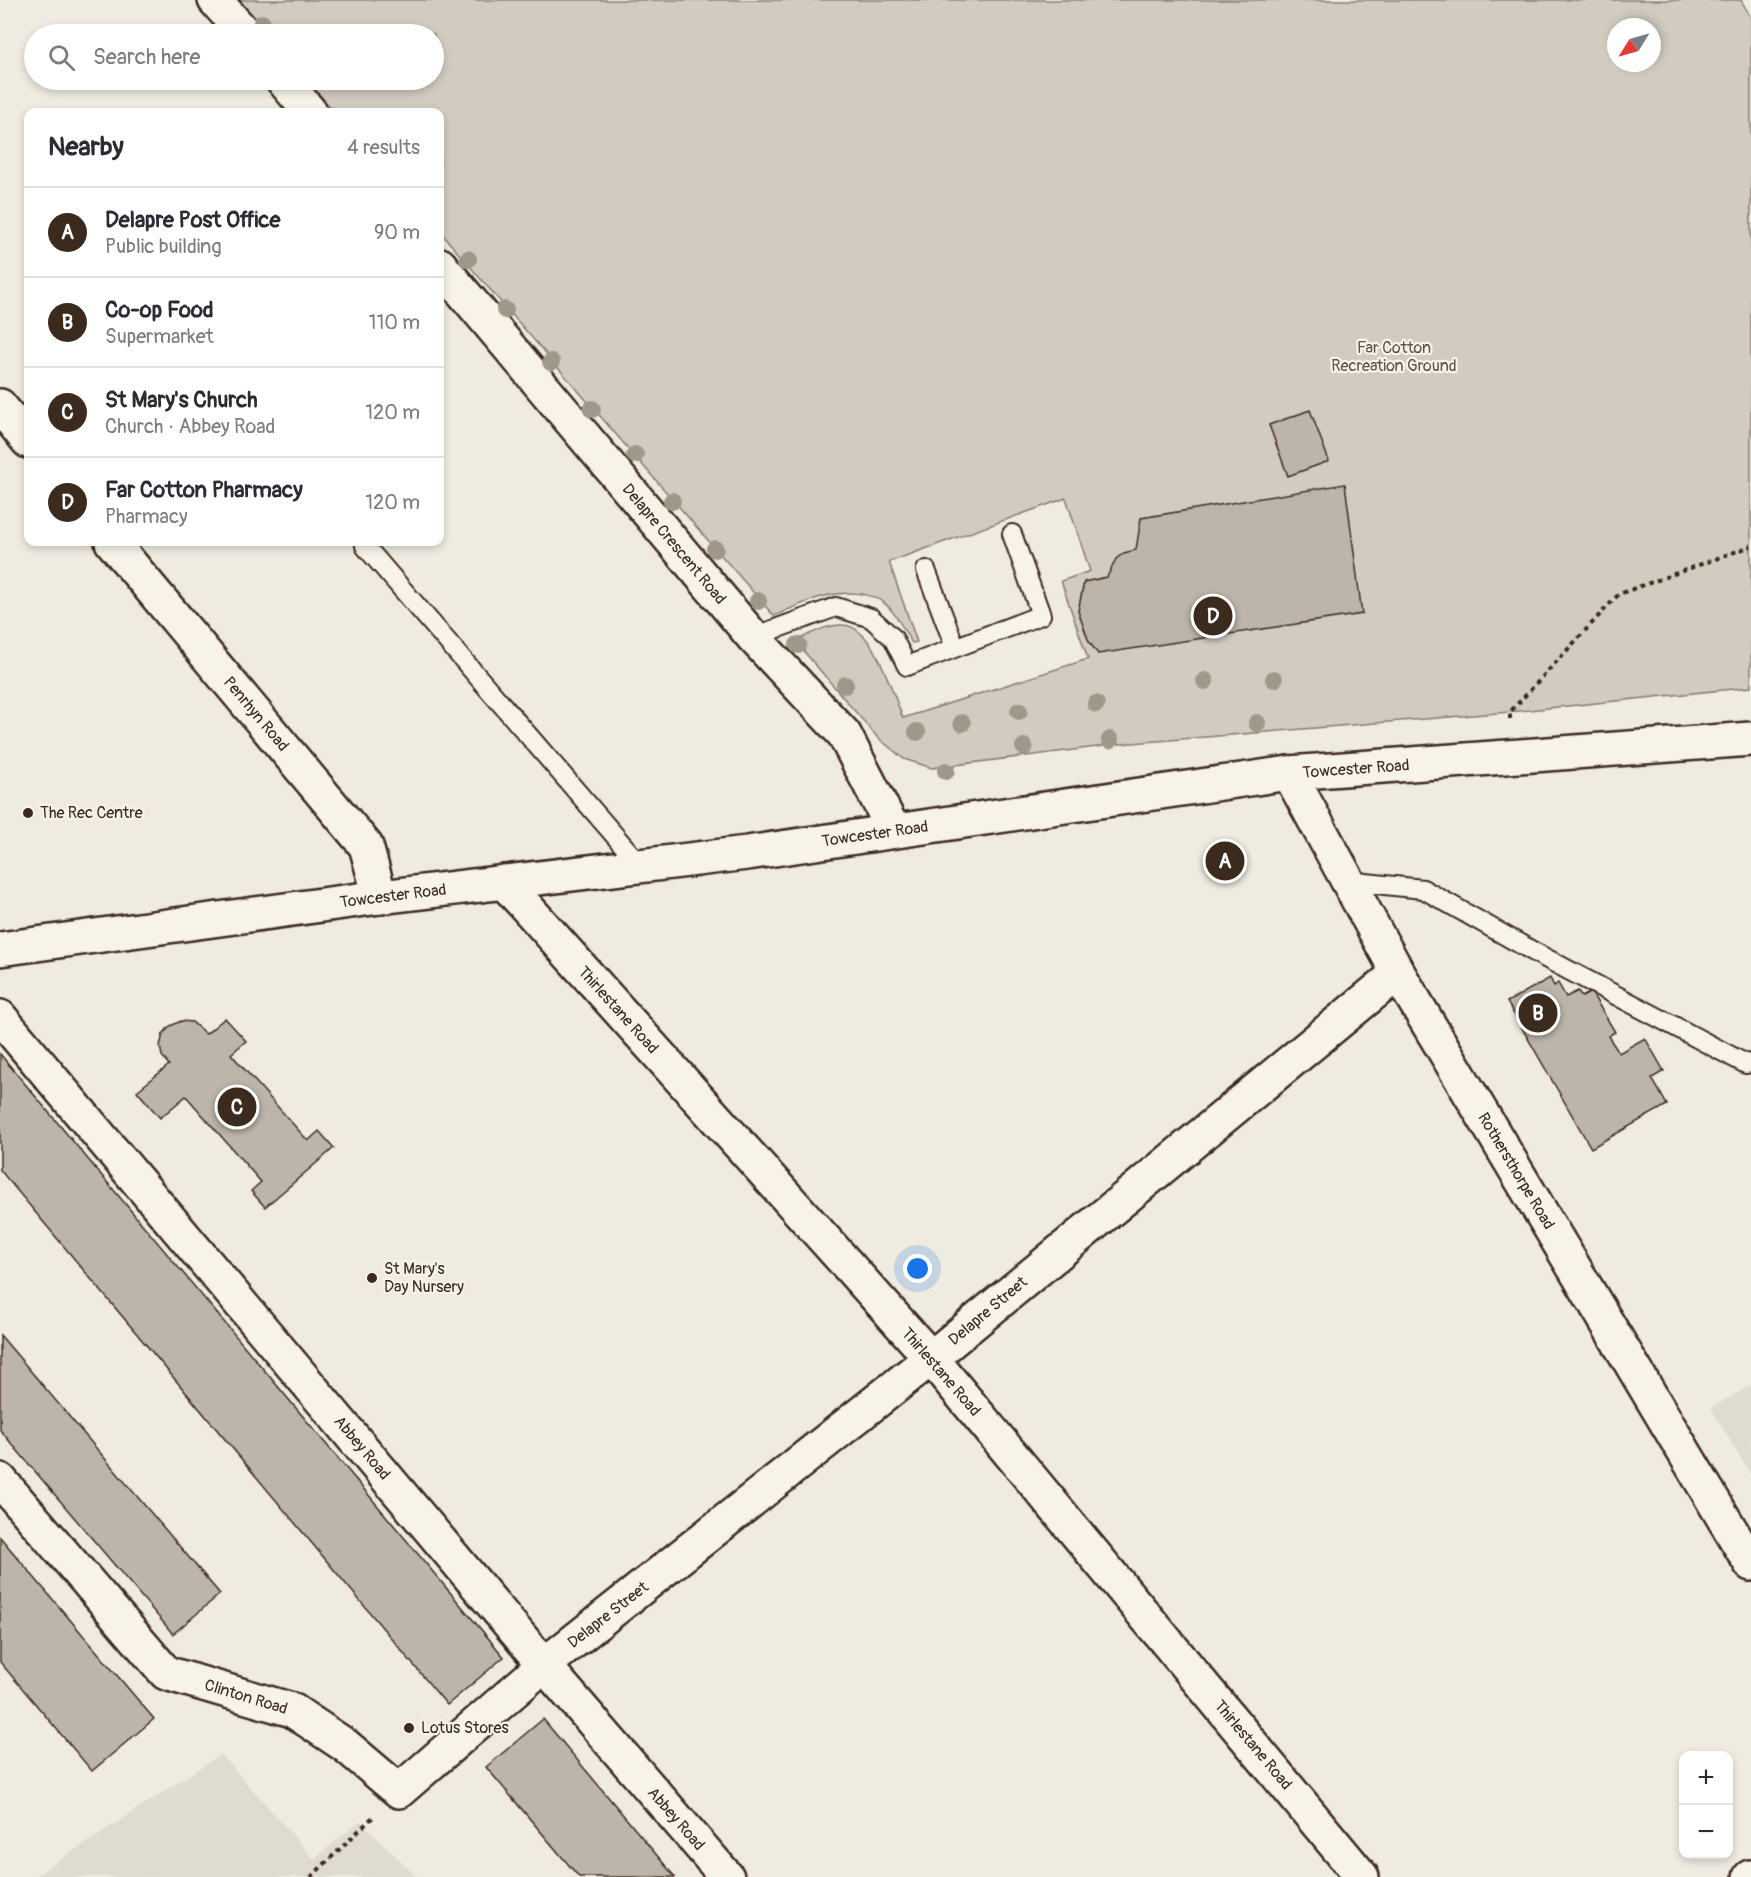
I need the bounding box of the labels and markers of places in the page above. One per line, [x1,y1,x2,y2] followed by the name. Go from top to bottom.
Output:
[1194,594,1232,638] pin: D
[40,803,143,823] place label: The Rec Centre
[21,806,35,820] marker: The Rec Centre
[1206,838,1244,884] pin: A
[1518,990,1558,1036] pin: B
[218,1084,256,1130] pin: C
[384,1259,464,1297] place label: St Mary's Day Nursery
[365,1271,379,1285] marker: St Mary's Day Nursery
[421,1718,509,1738] place label: Lotus Stores
[402,1721,416,1735] marker: Lotus Stores

